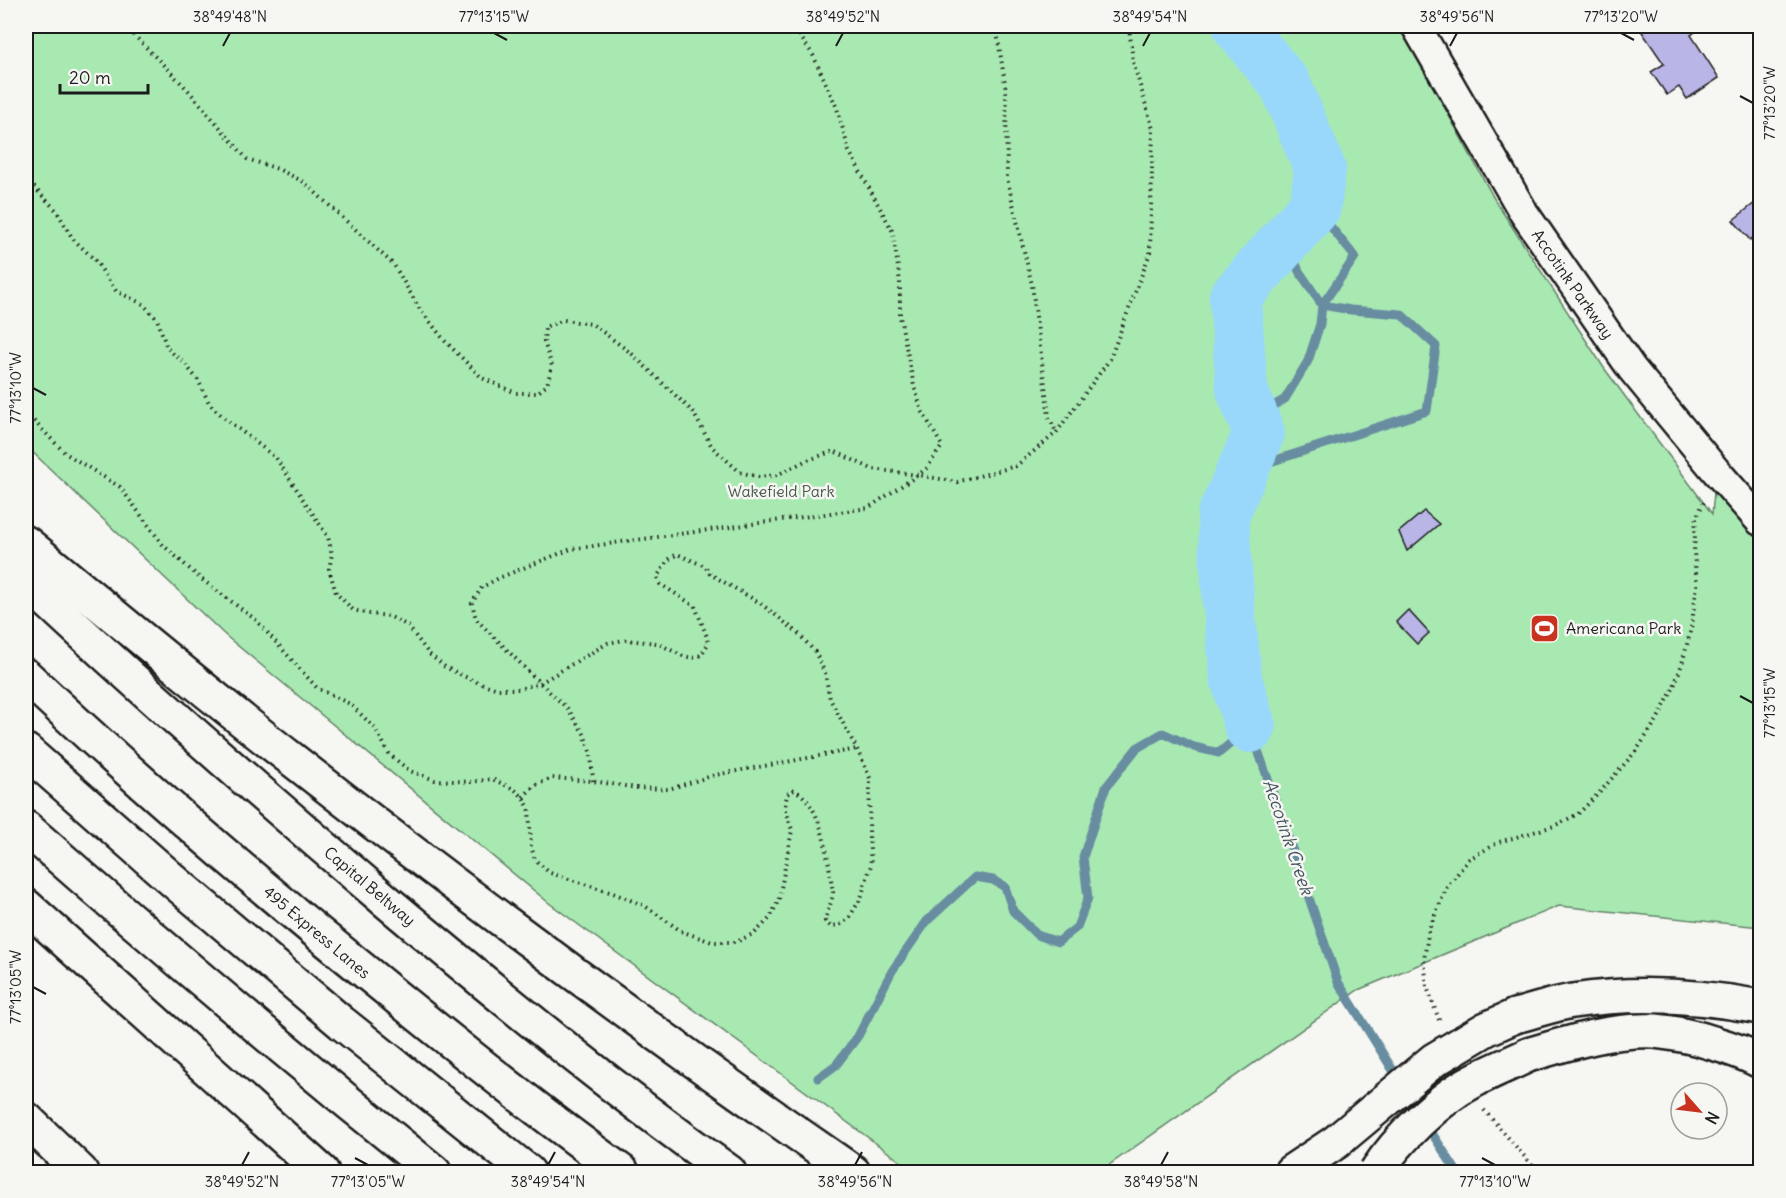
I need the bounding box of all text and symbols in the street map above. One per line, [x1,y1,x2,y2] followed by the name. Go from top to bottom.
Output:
[193,7,267,26] text: 38°49'48"N
[459,7,530,26] text: 77°13'15"W
[806,7,880,26] text: 38°49'52"N
[1113,7,1187,26] text: 38°49'54"N
[1420,7,1494,26] text: 38°49'56"N
[1584,7,1658,26] text: 77°13'20"W
[60,57,148,95] scale bar
[69,66,111,89] text: 20 m
[1760,66,1779,140] text: 77°13'20"W
[1528,225,1618,343] street label: Accotink Parkway
[6,352,25,424] text: 77°13'10"W
[727,481,835,501] park label: Wakefield Park
[1529,612,1561,644] sports icon: Americana Park
[1566,618,1681,638] place label: Americana Park
[1760,667,1779,738] text: 77°13'15"W
[1258,776,1320,899] water label: Accotink Creek
[320,842,420,930] street label: Capital Beltway
[259,881,375,983] street label: 495 Express Lanes
[6,949,25,1024] text: 77°13'05"W
[1669,1081,1729,1141] north arrow
[1701,1108,1724,1128] text: N
[205,1172,279,1191] text: 38°49'52"N
[331,1172,406,1191] text: 77°13'05"W
[511,1172,585,1191] text: 38°49'54"N
[818,1172,892,1191] text: 38°49'56"N
[1124,1172,1198,1191] text: 38°49'58"N
[1459,1172,1531,1191] text: 77°13'10"W

